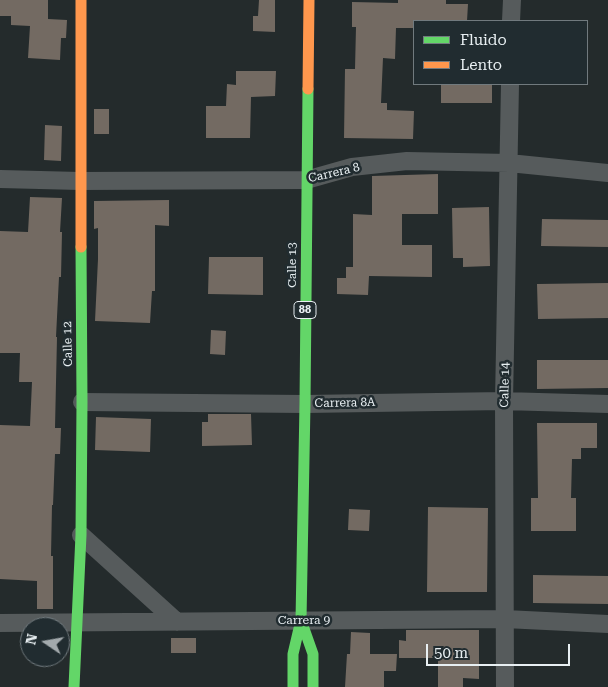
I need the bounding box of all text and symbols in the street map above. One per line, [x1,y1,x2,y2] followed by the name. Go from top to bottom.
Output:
[413,20,588,85] legend
[460,31,507,49] text: Fluido
[460,56,502,74] text: Lento
[307,160,361,186] street label: Carrera 8
[285,242,299,288] street label: Calle 13
[294,302,316,318] road number: 88
[60,321,76,367] street label: Calle 12
[497,362,513,408] street label: Calle 14
[314,395,376,411] street label: Carrera 8A
[278,613,330,627] street label: Carrera 9
[20,617,70,667] north arrow
[22,632,40,646] text: N
[428,634,572,666] scale bar
[434,644,468,662] text: 50 m

